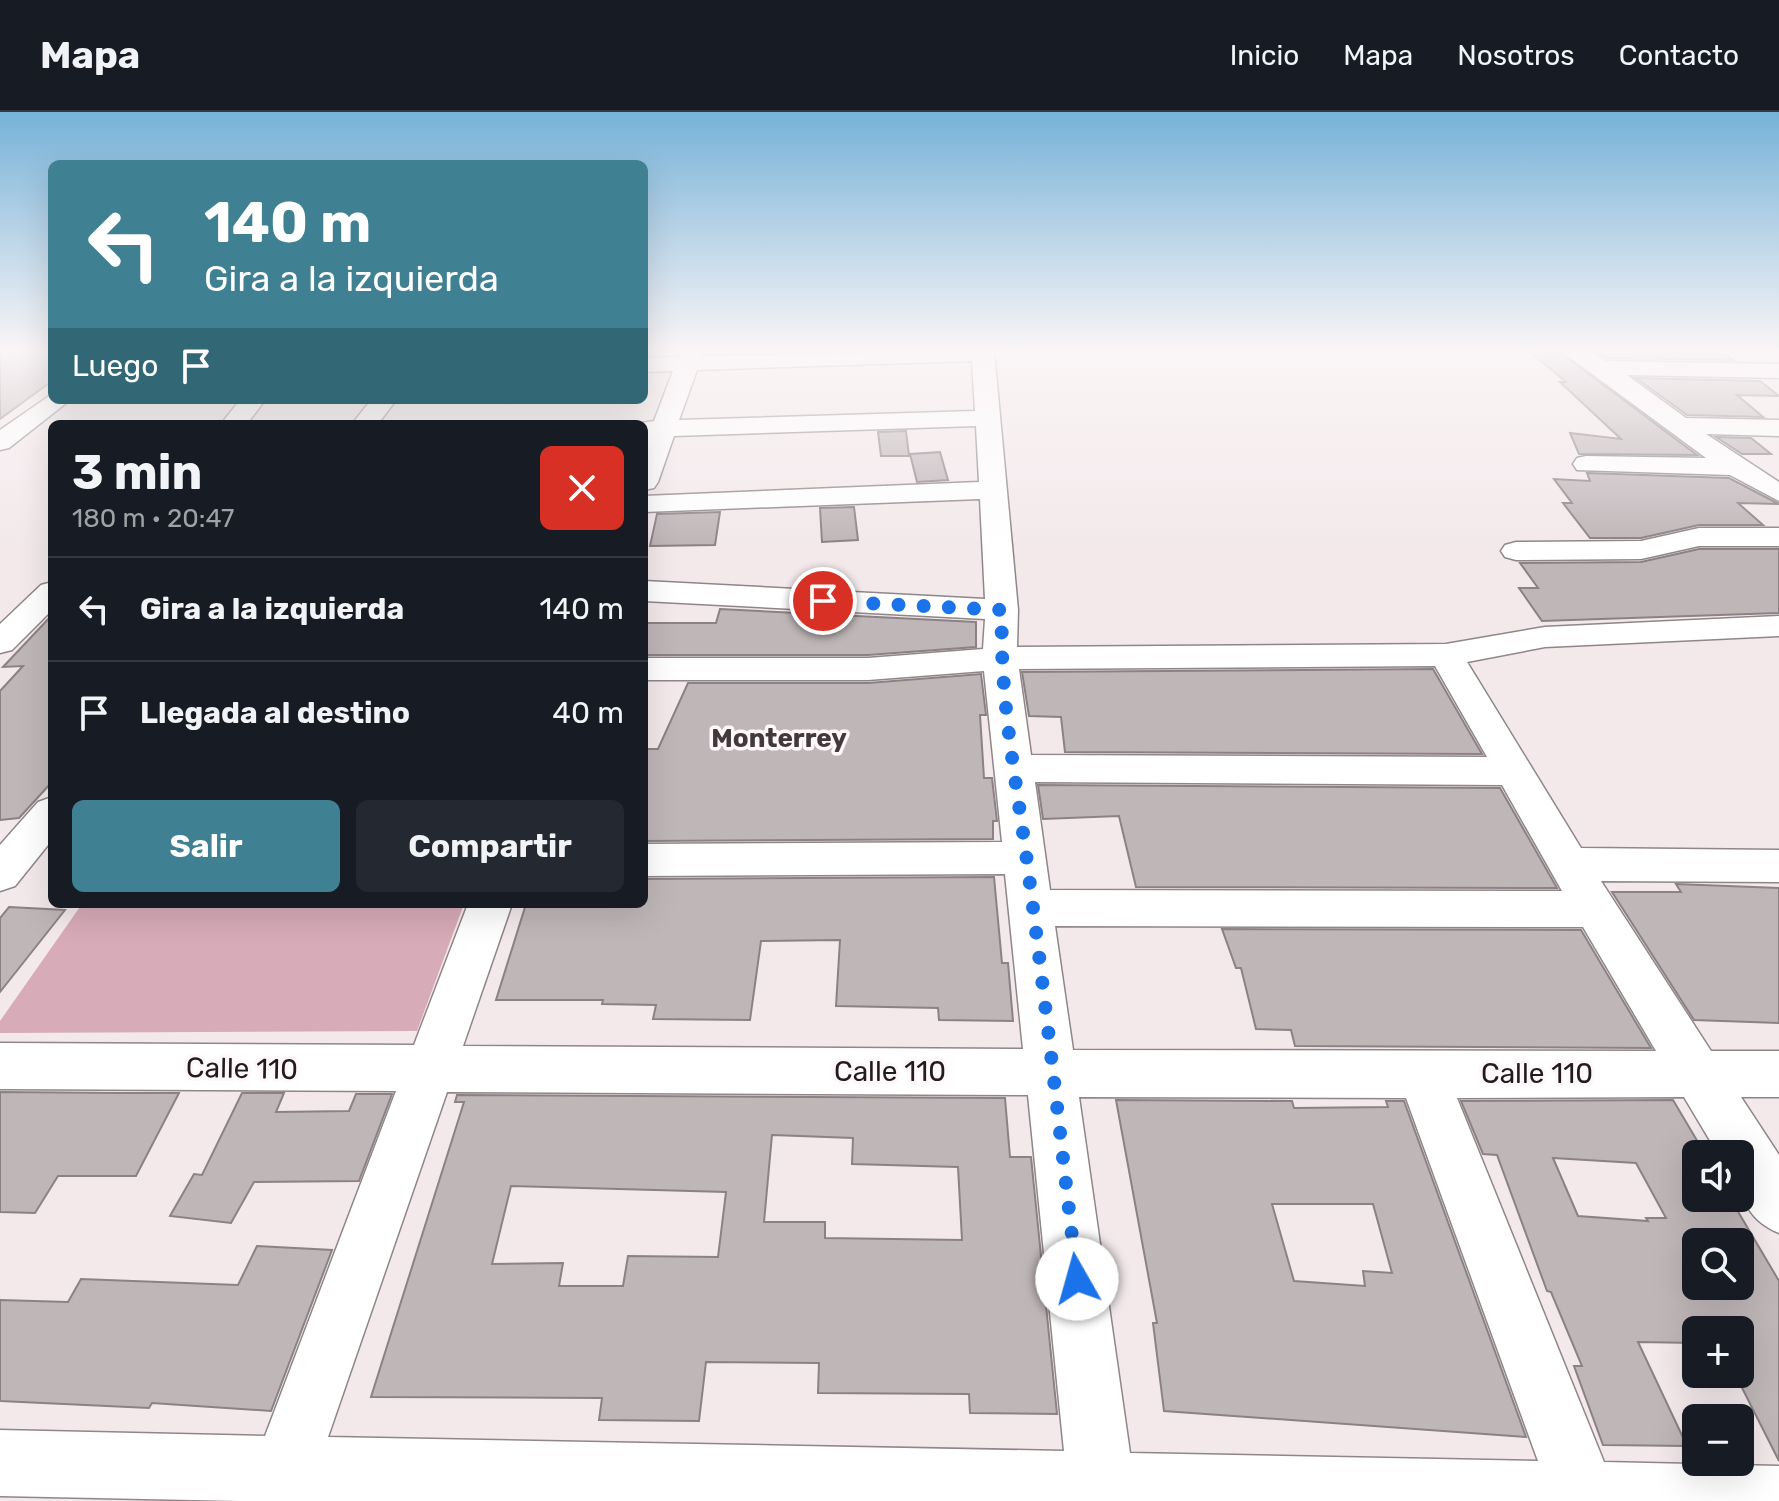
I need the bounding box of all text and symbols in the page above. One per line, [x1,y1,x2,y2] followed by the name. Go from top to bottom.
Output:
[40,32,140,78] text: Mapa
[1230,39,1299,72] text: Inicio
[1343,39,1413,72] text: Mapa
[1457,39,1575,72] text: Nosotros
[1619,39,1739,72] text: Contacto
[204,190,371,256] text: 140 m
[72,192,176,296] icon: left
[204,257,499,300] text: Gira a la izquierda
[174,344,218,388] icon: arrive
[72,348,158,384] text: Luego
[72,444,202,501] text: 3 min
[540,446,624,530] button: close
[72,503,234,534] text: 180 m · 20:47
[789,567,857,635] pin
[801,579,845,623] icon: arrive
[72,587,116,631] icon: left
[140,591,404,627] text: Gira a la izquierda
[539,591,624,627] text: 140 m
[72,691,116,735] icon: arrive
[140,695,410,731] text: Llegada al destino
[552,695,624,731] text: 40 m
[711,723,847,754] district label: Monterrey
[72,800,340,892] button: Salir
[356,800,624,892] button: Compartir
[186,1051,298,1086] street label: Calle 110
[834,1055,946,1088] street label: Calle 110
[1481,1057,1593,1090] street label: Calle 110
[1682,1140,1754,1476] map controls
[1682,1140,1754,1212] button: sound
[1682,1228,1754,1300] button: search
[1035,1237,1119,1321] position arrow
[1682,1316,1754,1388] button: +
[1682,1404,1754,1476] button: −

